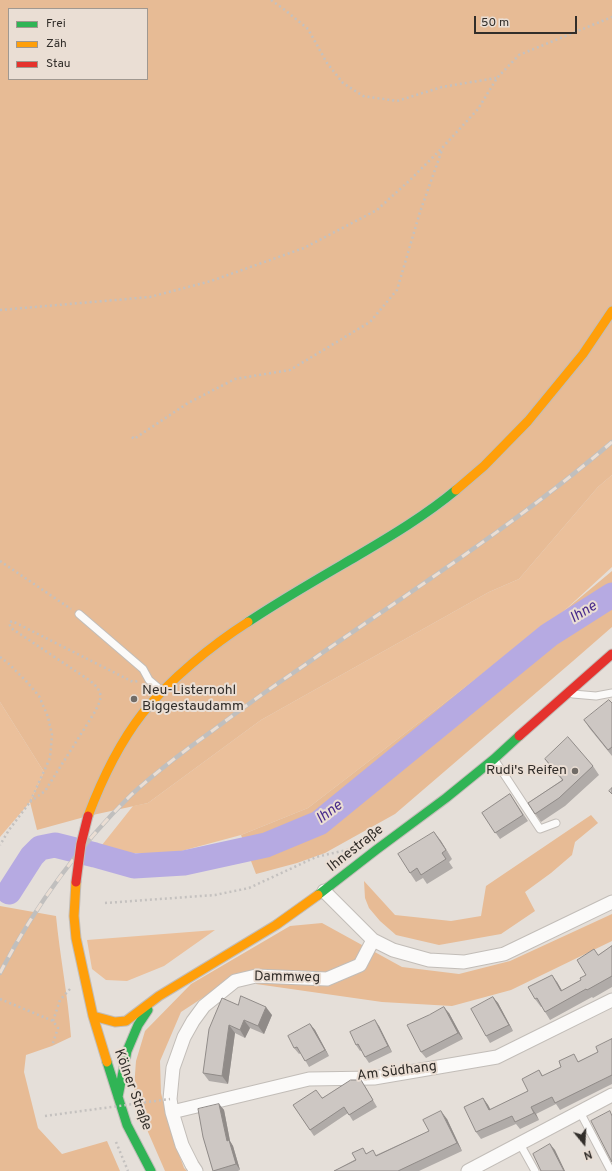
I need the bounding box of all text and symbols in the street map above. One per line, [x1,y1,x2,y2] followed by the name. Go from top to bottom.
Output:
[8,8,148,80] legend
[476,8,579,34] scale bar
[481,15,509,31] text: 50 m
[46,16,66,32] text: Frei
[46,36,67,52] text: Zäh
[46,56,71,72] text: Stau
[567,598,601,628] water label: Ihne
[142,683,244,716] place label: Neu-Listernohl Biggestaudamm
[129,694,139,704] marker: Neu-Listernohl Biggestaudamm
[486,763,567,779] place label: Rudi's Reifen
[570,766,580,776] marker: Rudi's Reifen
[313,797,347,829] water label: Ihne
[325,822,387,876] street label: Ihnestraße
[254,969,320,987] street label: Dammweg
[109,1047,155,1133] street label: Kölner Straße
[356,1059,438,1085] street label: Am Südhang
[564,1123,604,1163] north arrow
[582,1147,594,1162] text: N

